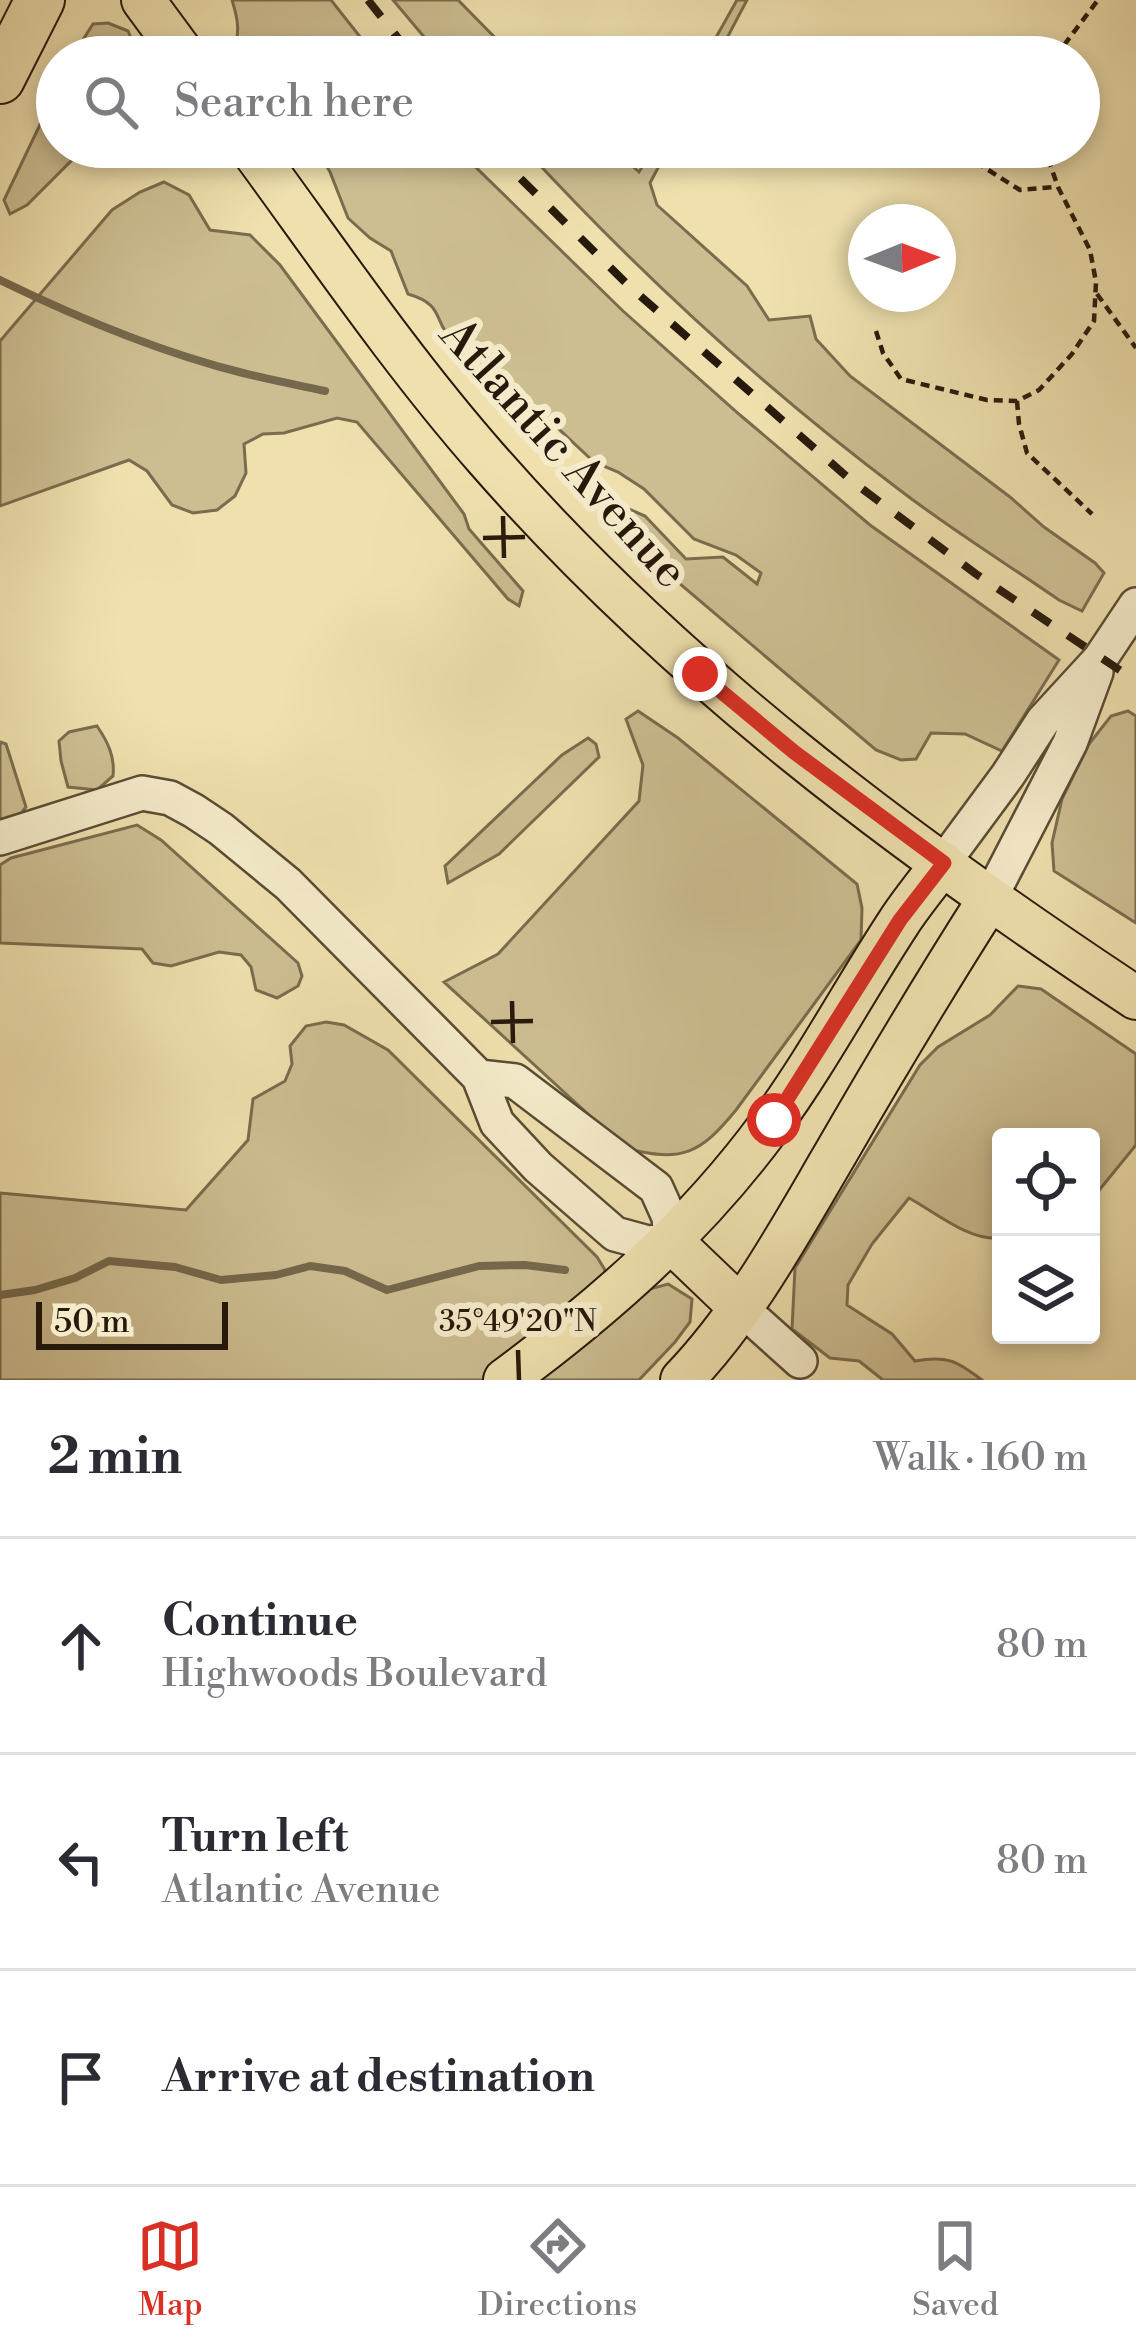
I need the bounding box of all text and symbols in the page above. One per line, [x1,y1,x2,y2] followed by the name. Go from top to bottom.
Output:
[36,36,1100,168] search box
[78,69,144,135] icon: search
[174,74,414,131] text: Search here
[848,204,956,312] north arrow
[425,306,700,601] street label: Atlantic Avenue
[673,647,727,701] route end
[747,1093,801,1147] route start
[992,1128,1100,1344] map controls
[992,1128,1100,1236] button: locate
[992,1236,1100,1344] button: layers
[36,1296,228,1349] scale bar
[54,1302,130,1343] text: 50 m
[439,1303,597,1341] text: 35°49'20"N
[48,1426,182,1490] text: 2 min
[874,1434,1088,1483] text: Walk · 160 m
[162,1593,358,1650] text: Continue
[48,1613,114,1679] icon: ahead
[996,1621,1088,1670] text: 80 m
[162,1650,547,1699] text: Highwoods Boulevard
[162,1809,348,1866] text: Turn left
[48,1829,114,1895] icon: left
[996,1837,1088,1886] text: 80 m
[162,1866,441,1915] text: Atlantic Avenue
[48,2045,114,2111] icon: arrive
[162,2049,595,2106] text: Arrive at destination
[137,2213,203,2326] tab: Map
[478,2213,637,2326] tab: Directions
[912,2213,999,2326] tab: Saved

